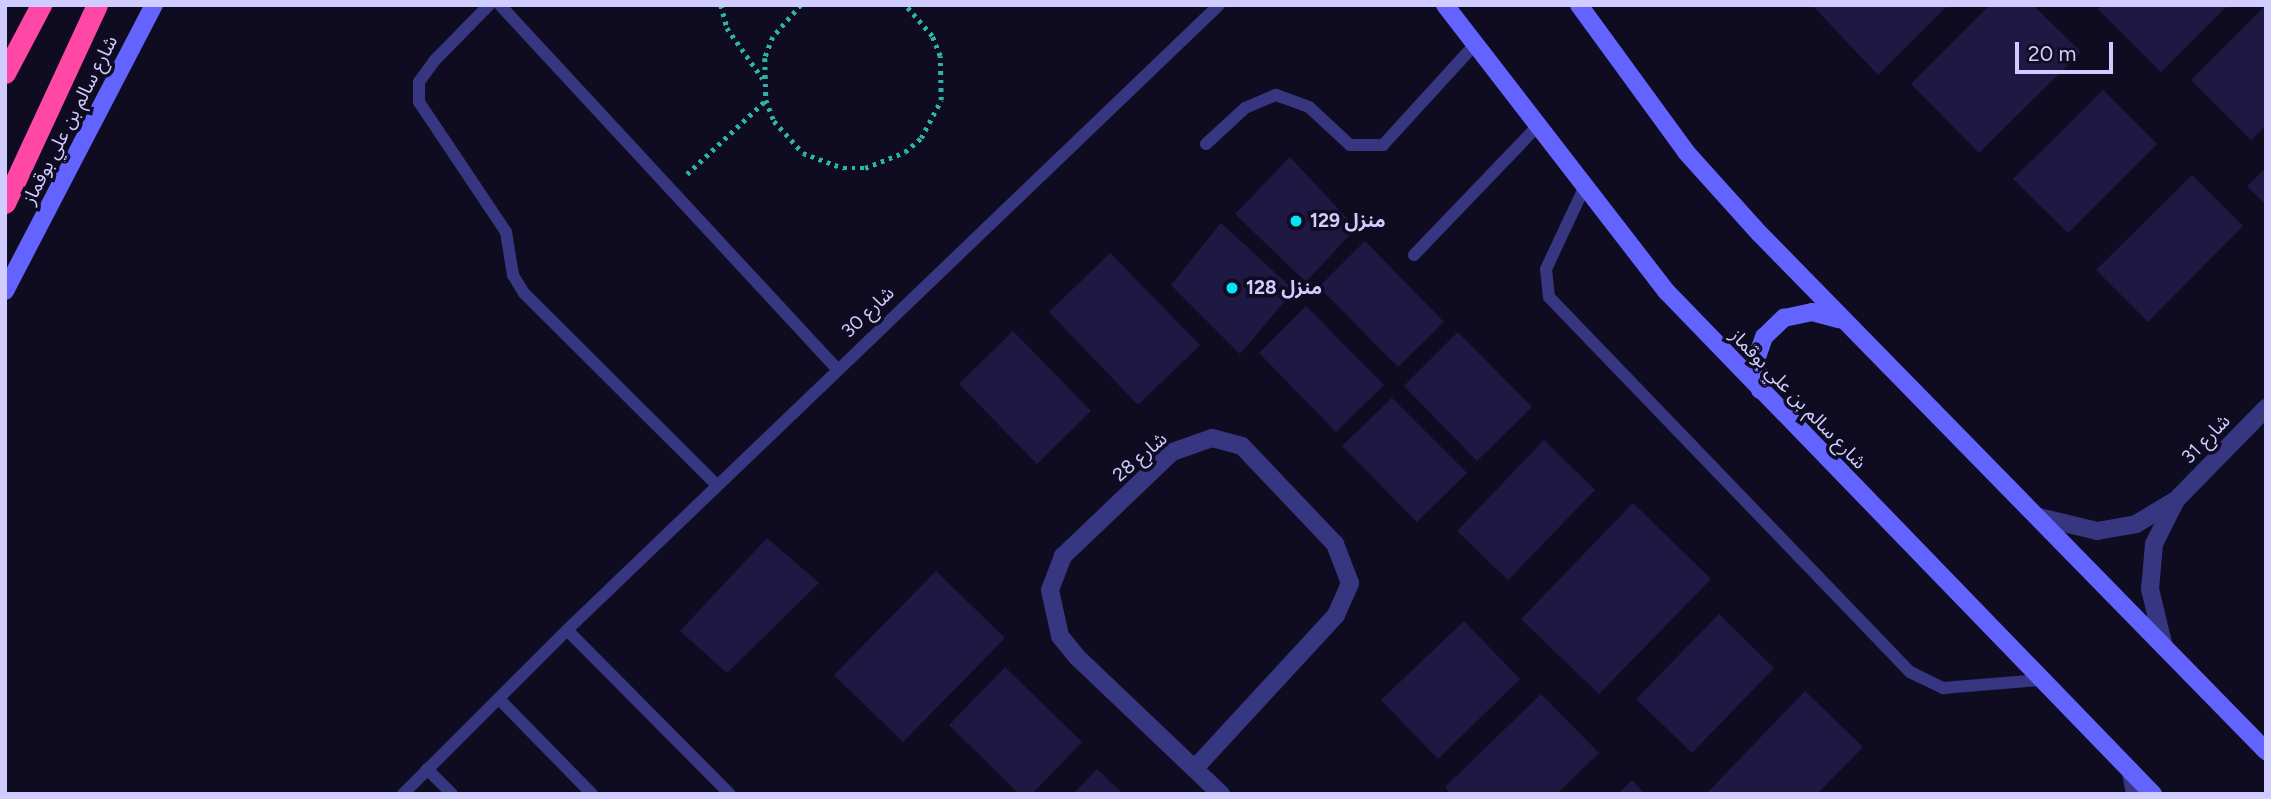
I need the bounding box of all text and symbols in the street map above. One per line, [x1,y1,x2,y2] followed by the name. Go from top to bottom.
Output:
[2019,28,2117,72] scale bar
[18,32,122,208] street label: شارع سالم بن علي بوقماز
[2028,41,2076,66] text: 20 m
[1310,210,1386,232] place label: منزل 129
[1288,213,1304,229] marker: منزل 129
[1246,277,1322,299] place label: منزل 128
[1224,280,1240,296] marker: منزل 128
[837,281,899,343] street label: شارع 30
[1725,324,1871,474] street label: شارع سالم بن علي بوقماز
[2177,410,2235,468] street label: شارع 31
[1108,427,1172,487] street label: شارع 28

